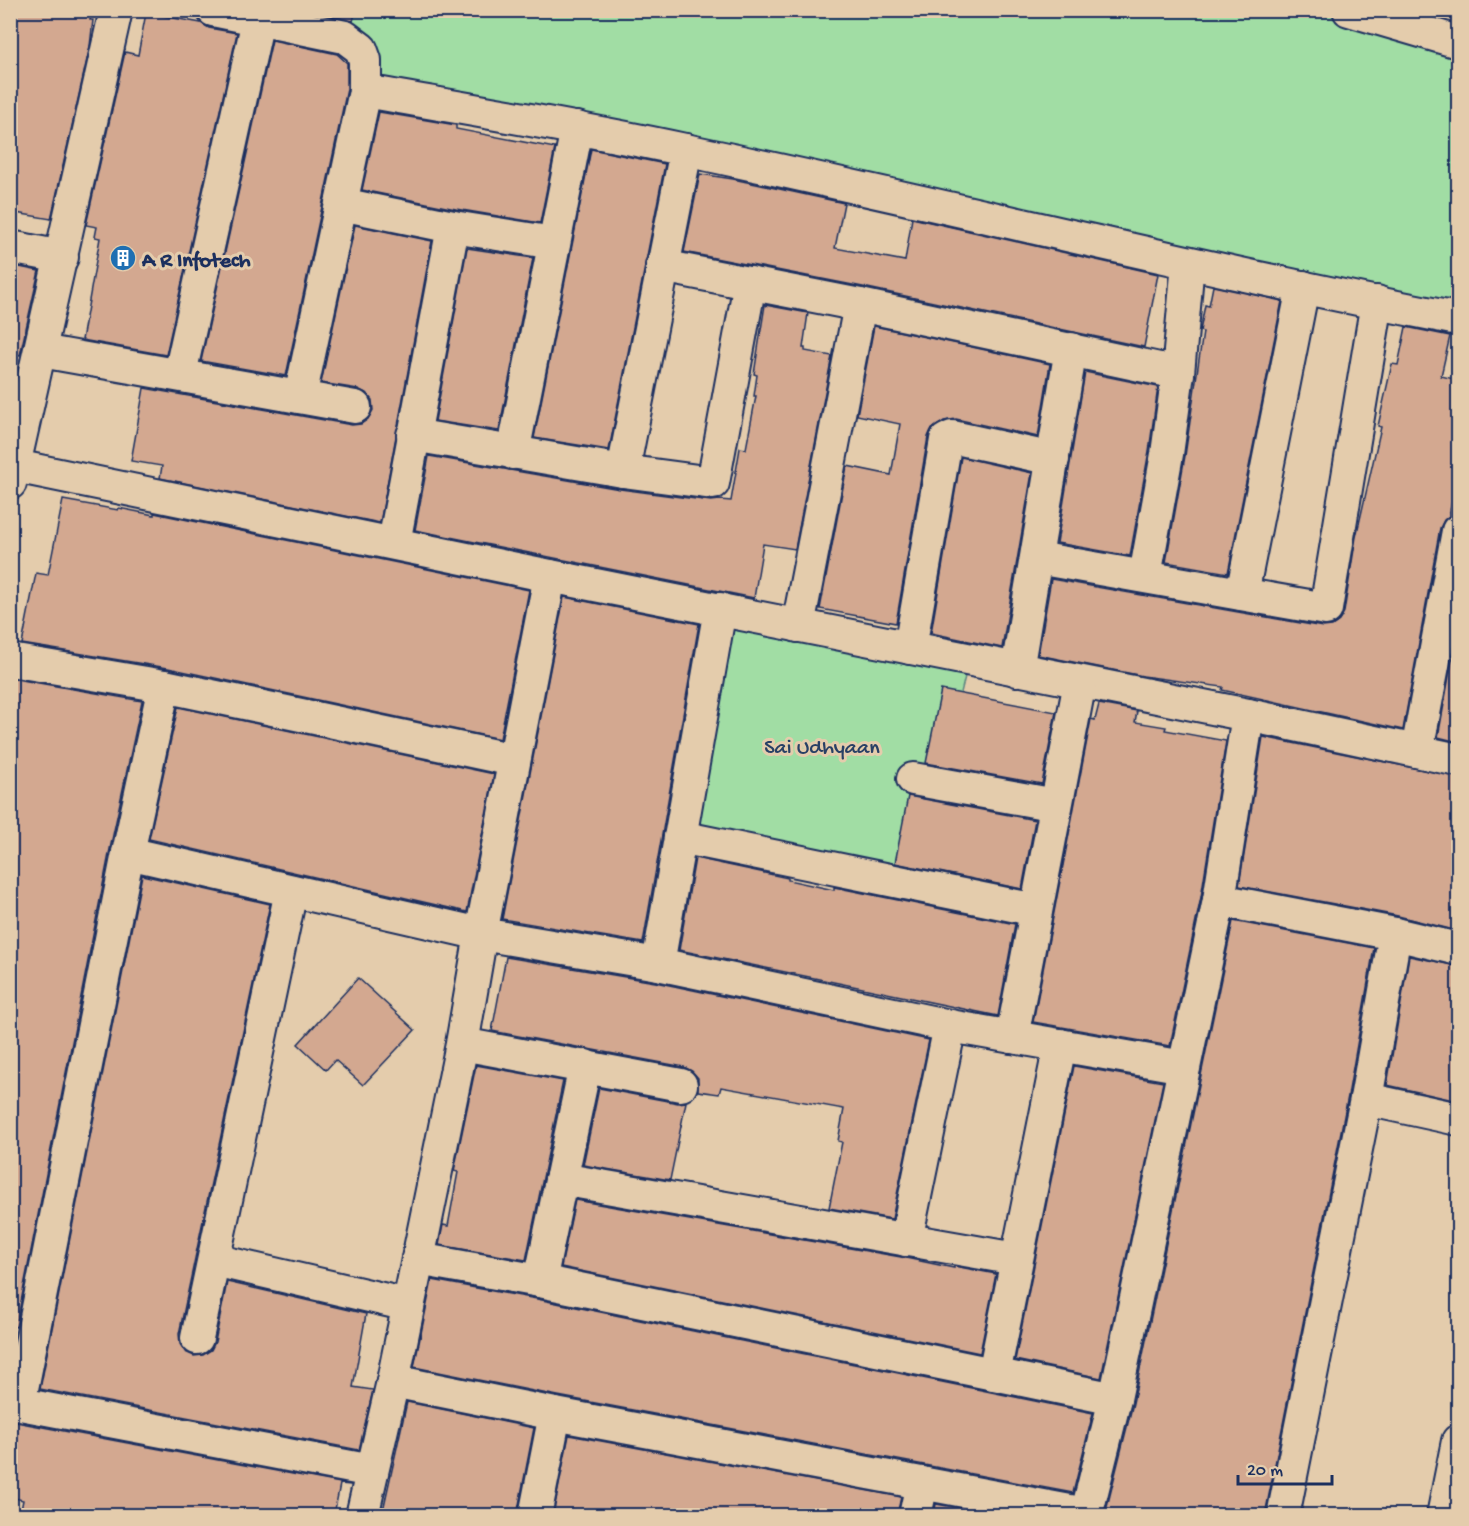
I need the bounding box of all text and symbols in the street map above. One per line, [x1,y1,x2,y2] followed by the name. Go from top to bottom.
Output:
[108,243,138,273] building icon: A R Infotech
[141,249,251,275] place label: A R Infotech
[764,736,880,762] park label: Sai Udhyaan
[1238,1448,1332,1486] scale bar
[1247,1461,1283,1482] text: 20 m

